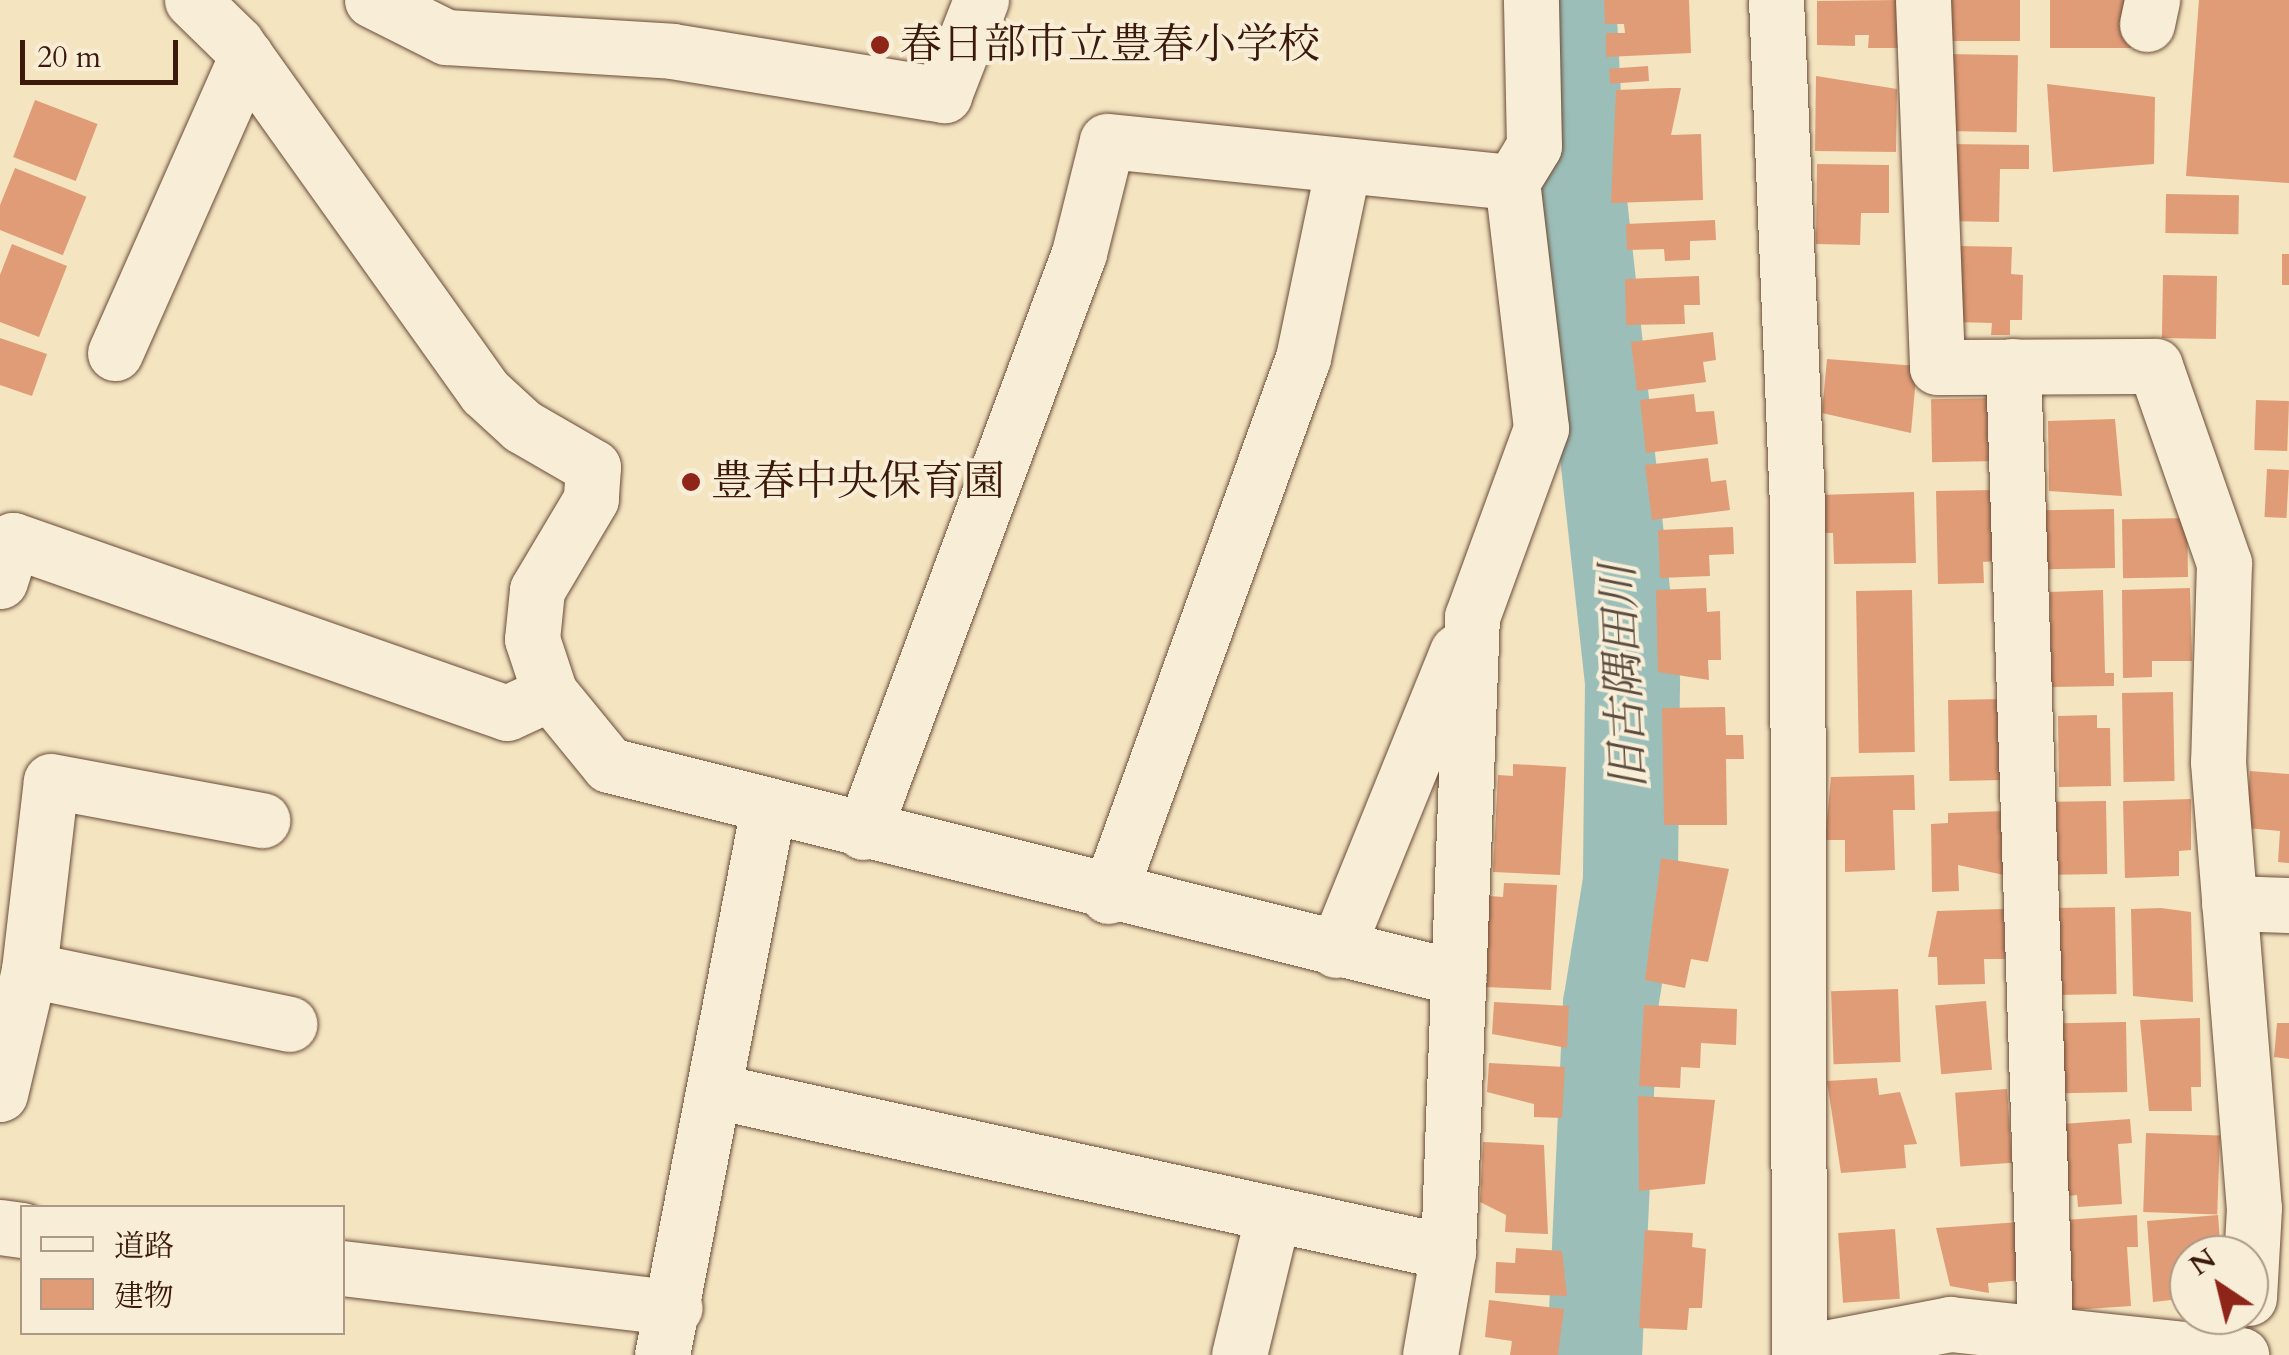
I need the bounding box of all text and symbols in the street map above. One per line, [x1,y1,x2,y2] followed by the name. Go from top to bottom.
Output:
[25,20,182,82] scale bar
[900,20,1320,70] place label: 春日部市立豊春小学校
[869,34,891,56] marker: 春日部市立豊春小学校
[37,37,101,78] text: 20 m
[711,457,1005,507] place label: 豊春中央保育園
[680,471,702,493] marker: 豊春中央保育園
[1591,563,1657,791] water label: 旧古隅田川
[20,1205,345,1335] legend
[114,1226,174,1267] text: 道路
[2169,1235,2269,1335] north arrow
[2182,1240,2224,1285] text: N
[114,1276,174,1317] text: 建物

